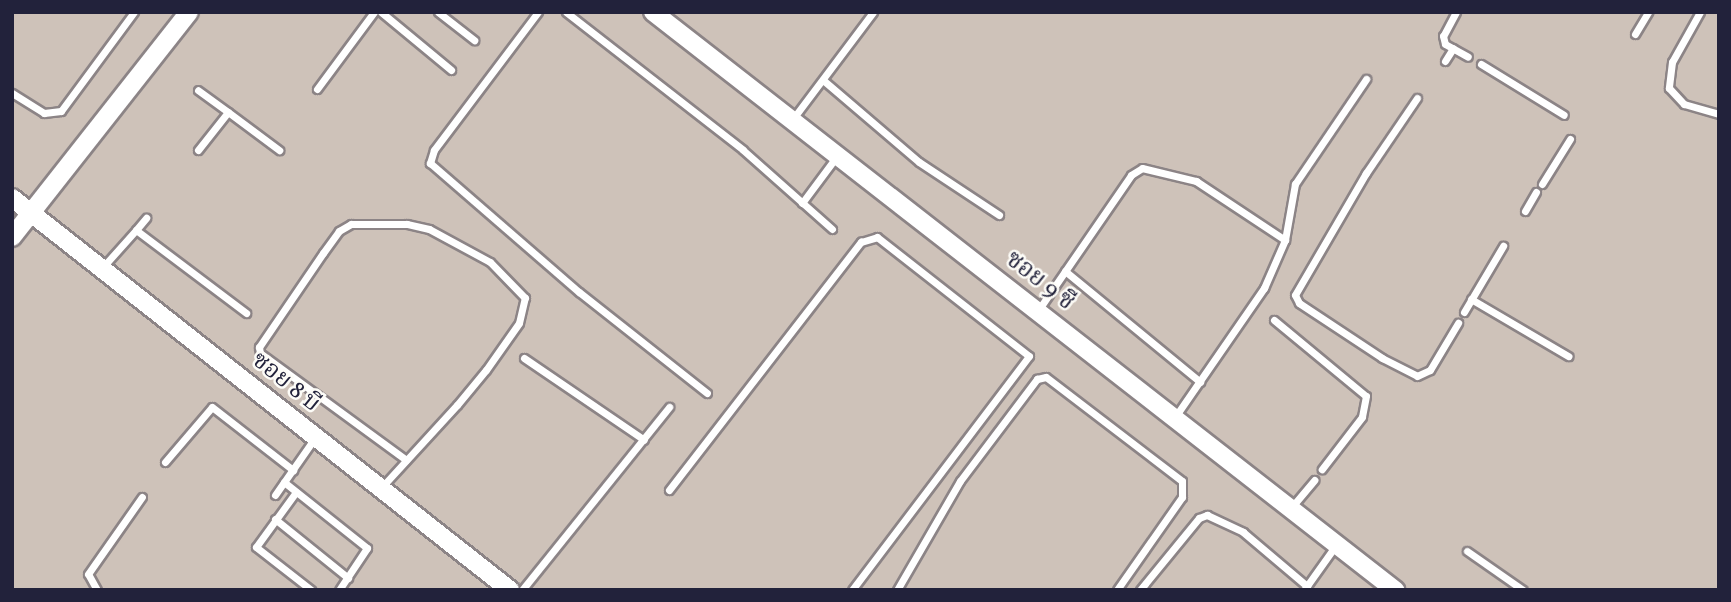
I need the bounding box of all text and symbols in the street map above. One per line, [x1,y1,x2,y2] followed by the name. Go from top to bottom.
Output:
[999,246,1079,318] street label: ซอย 9 ซี
[245,347,325,419] street label: ซอย 8 บี

